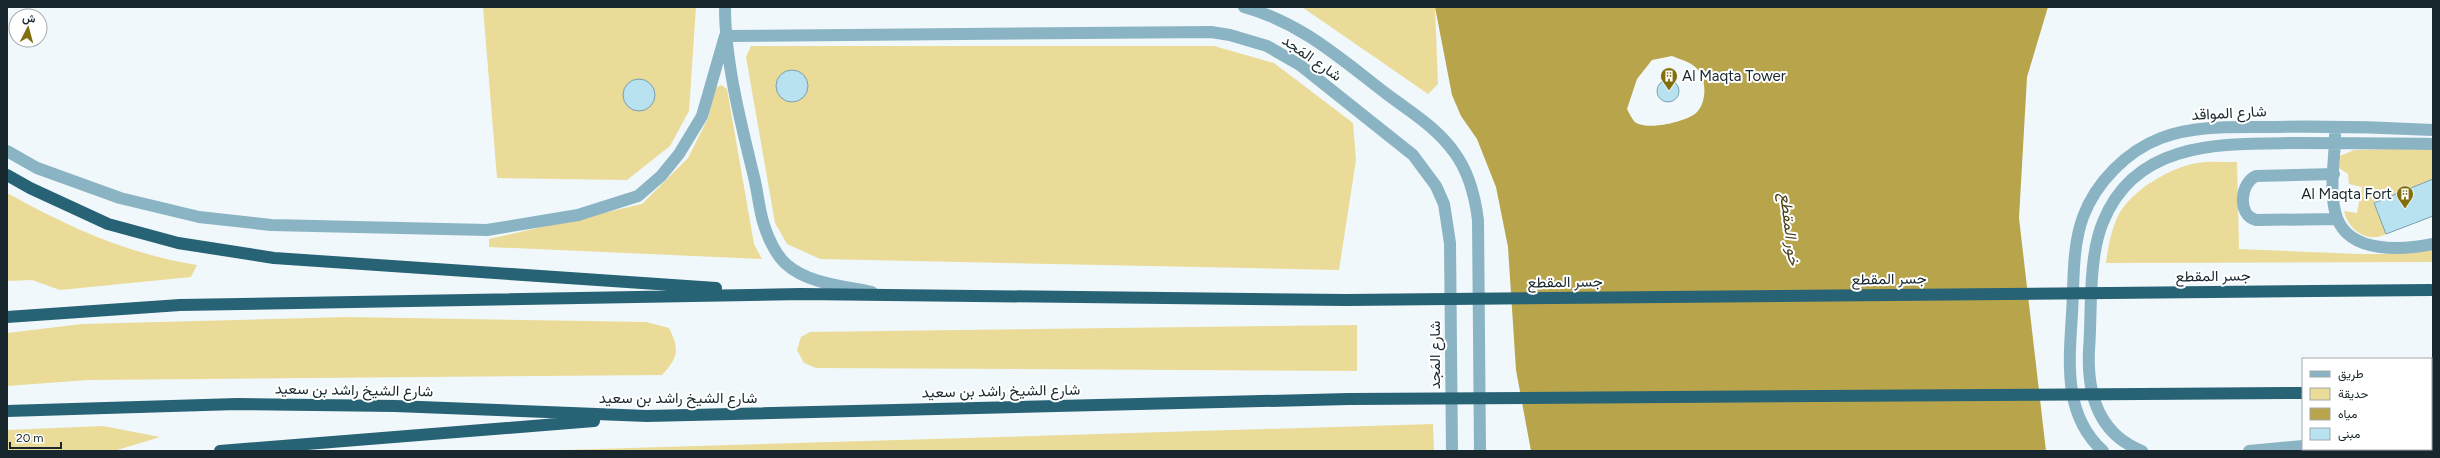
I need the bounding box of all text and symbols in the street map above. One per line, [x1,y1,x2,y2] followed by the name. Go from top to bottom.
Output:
[8,8,48,48] north arrow
[22,11,36,26] text: ش
[1278,31,1345,87] street label: شارع المَجد
[1659,66,1679,91] building icon: Al Maqta Tower
[1682,67,1786,85] place label: Al Maqta Tower
[2191,102,2267,126] street label: شارع المواقد
[2395,184,2415,209] building icon: Al Maqta Fort
[2301,185,2392,203] place label: Al Maqta Fort
[1774,192,1804,268] water label: خور المقطع
[2175,266,2251,288] street label: جسر المقطع
[1851,269,1927,291] street label: جسر المقطع
[1527,272,1603,294] street label: جسر المقطع
[1426,321,1446,389] street label: شارع المَجد
[2302,358,2432,450] legend
[2338,367,2364,382] text: طريق
[275,380,434,402] street label: شارع الشيخ راشد بن سعيد
[922,381,1081,403] street label: شارع الشيخ راشد بن سعيد
[2338,387,2368,401] text: حديقة
[599,389,757,409] street label: شارع الشيخ راشد بن سعيد
[2338,407,2357,421] text: مياه
[10,424,61,450] scale bar
[2338,427,2360,442] text: مبنى
[16,431,44,445] text: 20 m

